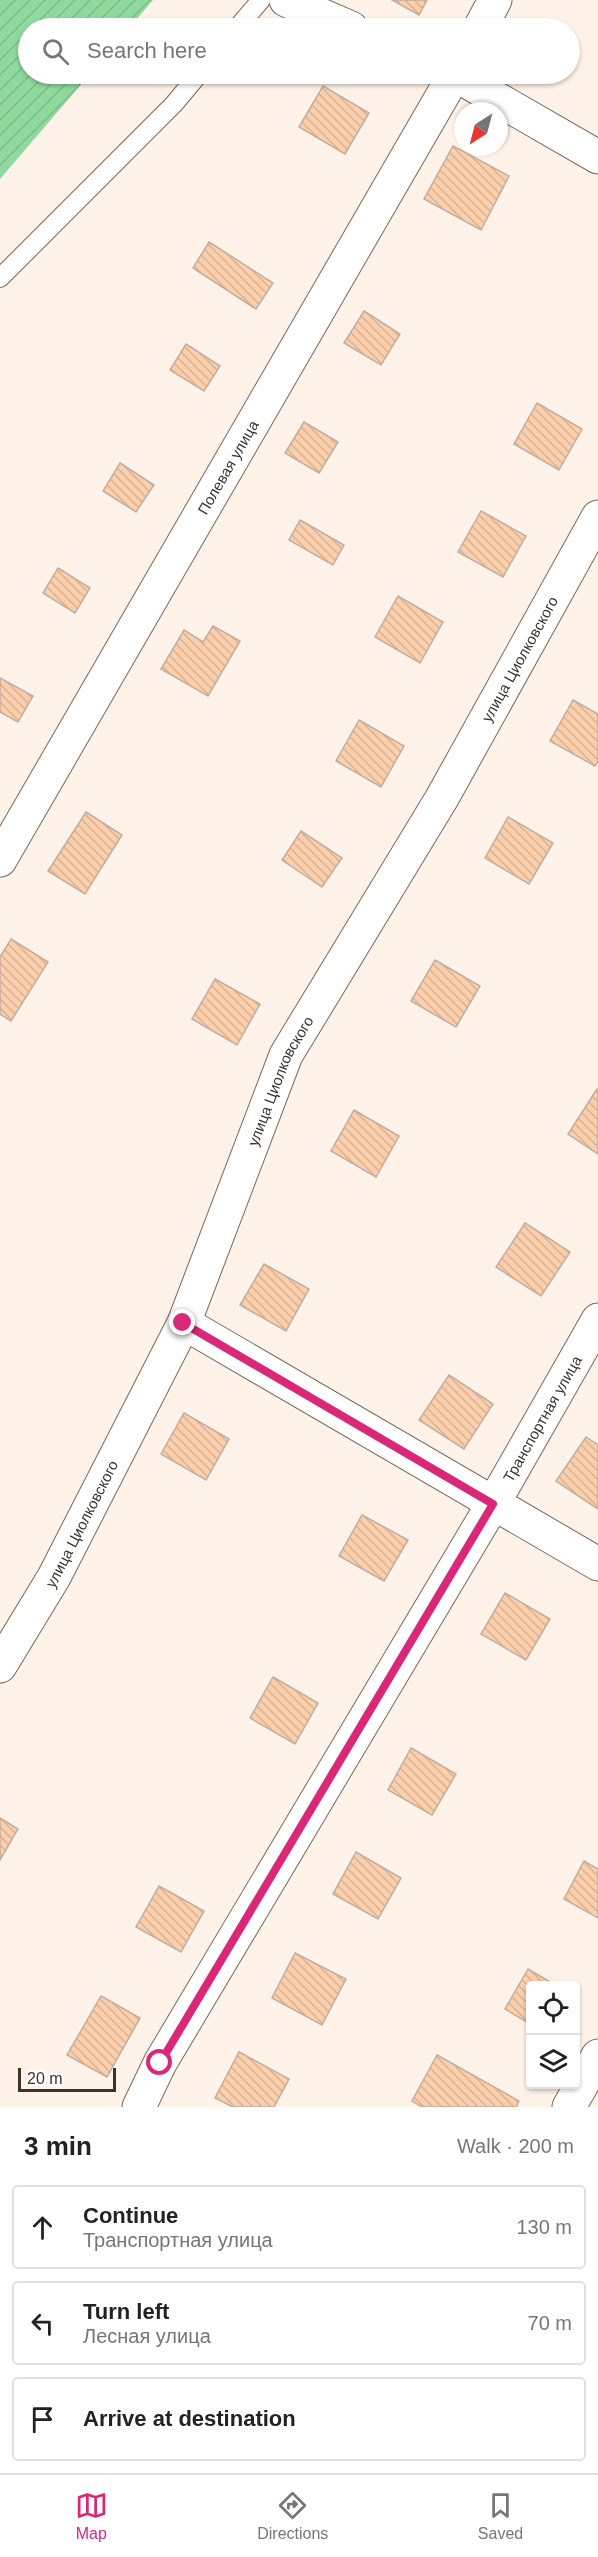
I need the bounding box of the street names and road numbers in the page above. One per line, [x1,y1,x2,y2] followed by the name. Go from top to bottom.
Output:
[194,417,262,517] street label: Полевая улица
[478,593,561,724] street label: улица Циолковского
[244,1013,316,1148] street label: улица Циолковского
[499,1352,585,1484] street label: Транспортная улица
[41,1457,121,1590] street label: улица Циолковского

